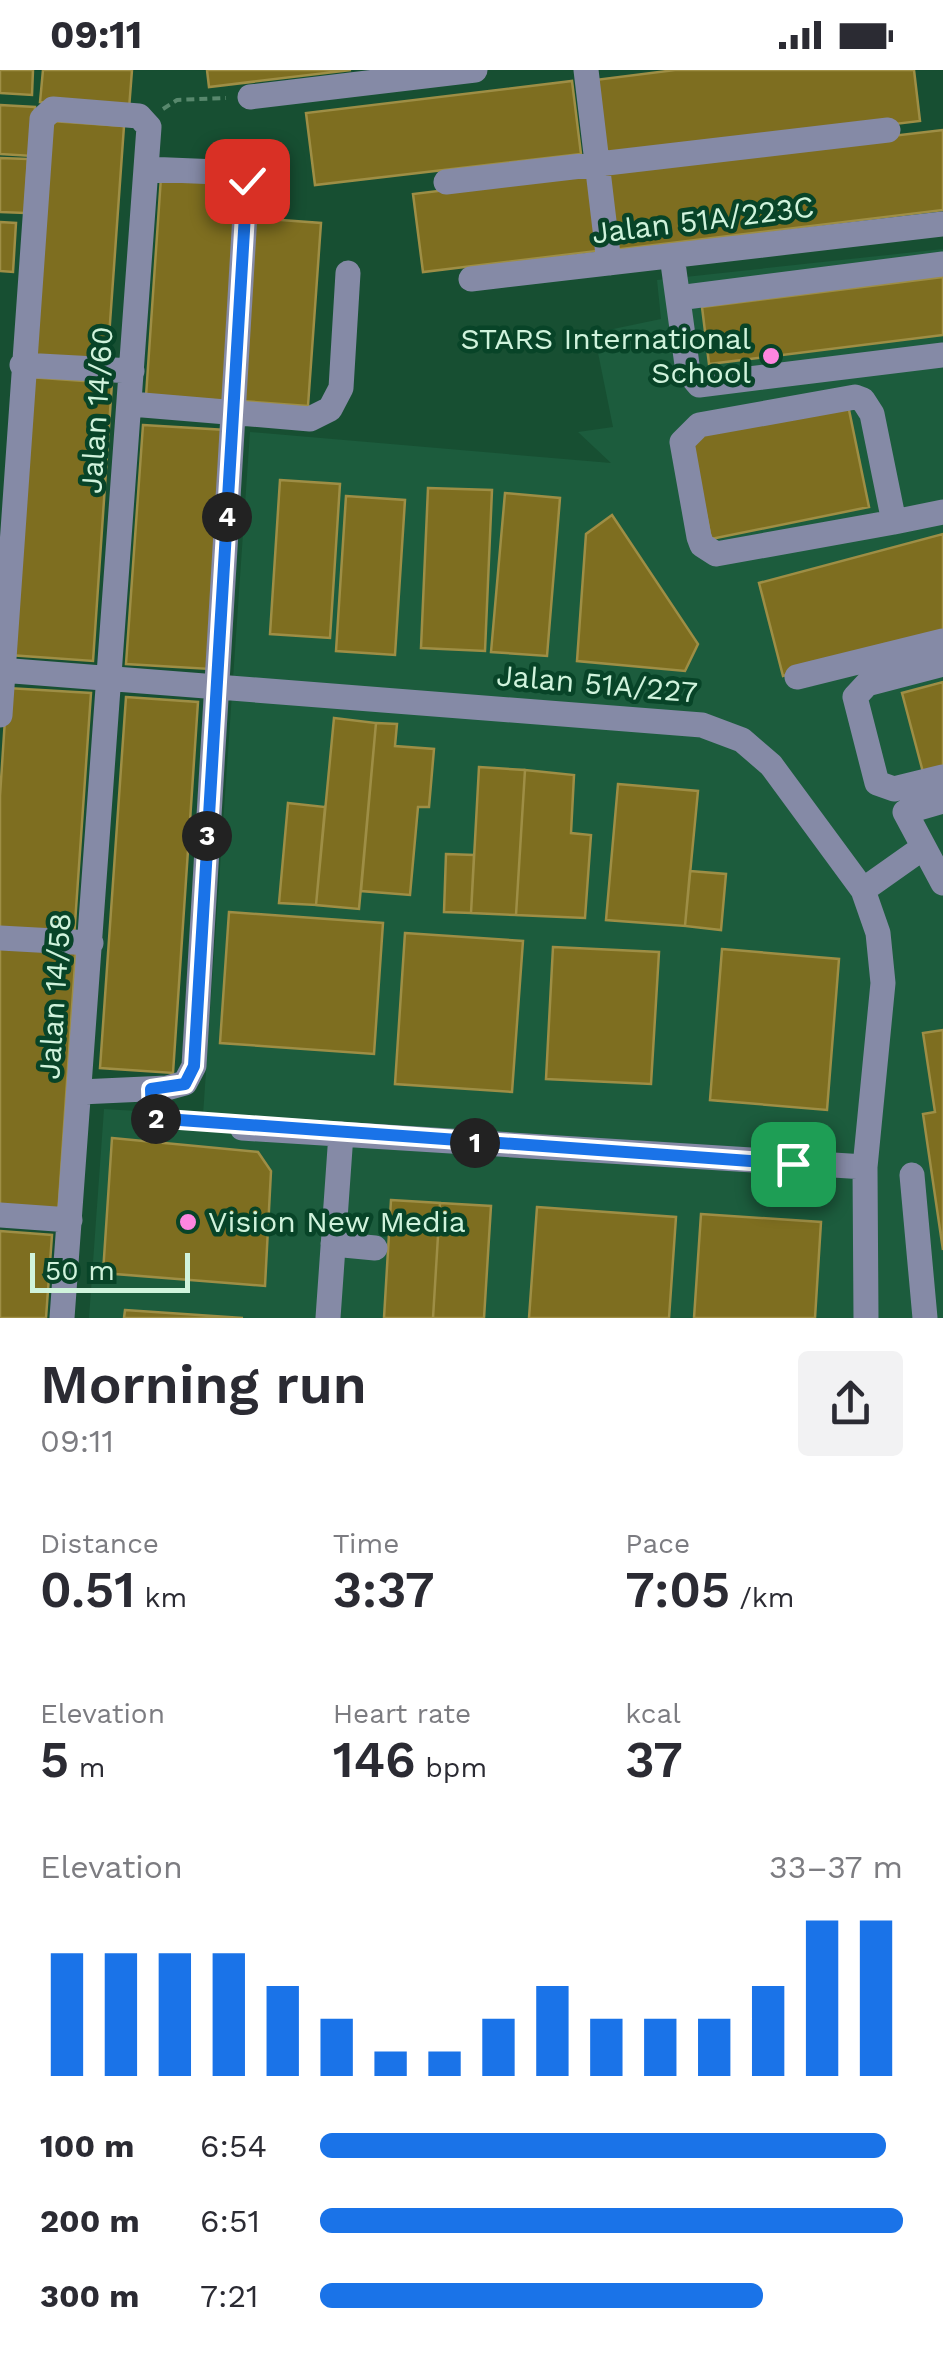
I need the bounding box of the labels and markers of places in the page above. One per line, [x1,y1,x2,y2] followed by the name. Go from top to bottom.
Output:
[205,139,290,224] pin
[461,321,751,390] place label: STARS International School
[760,345,782,367] marker: STARS International School
[202,492,252,542] pin: 4
[182,811,232,861] pin: 3
[131,1094,181,1144] pin: 2
[450,1118,500,1168] pin: 1
[751,1122,836,1207] pin
[208,1204,466,1239] place label: Vision New Media
[177,1211,199,1233] marker: Vision New Media

